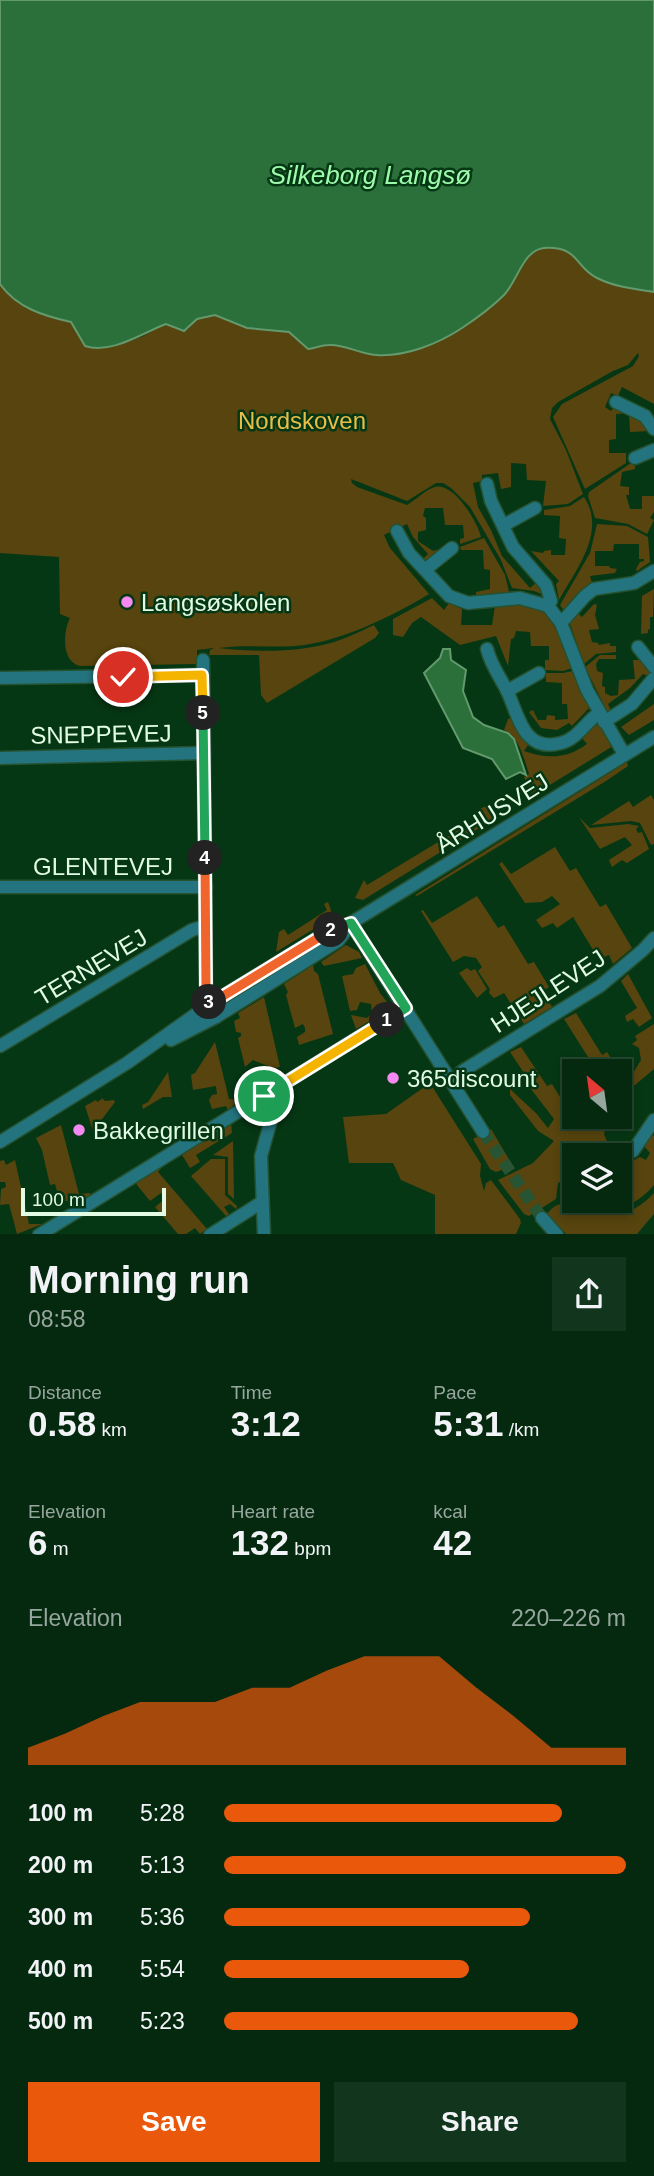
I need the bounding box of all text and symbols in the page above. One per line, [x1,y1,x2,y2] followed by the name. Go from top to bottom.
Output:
[269,160,471,190] water label: Silkeborg Langsø
[238,407,366,434] park label: Nordskoven
[141,589,290,616] place label: Langsøskolen
[119,594,135,610] marker: Langsøskolen
[93,647,153,707] pin
[104,658,142,696] icon: check
[186,696,220,730] pin: 5
[197,702,208,723] text: 5
[30,719,172,749] street label: SNEPPEVEJ
[431,768,553,858] street label: ÅRHUSVEJ
[188,840,222,876] pin: 4
[199,847,210,868] text: 4
[33,853,173,880] street label: GLENTEVEJ
[314,912,348,948] pin: 2
[325,919,336,940] text: 2
[30,923,152,1011] street label: TERNEVEJ
[486,944,610,1038] street label: HJEJLEVEJ
[192,984,227,1020] pin: 3
[203,991,214,1012] text: 3
[370,1002,404,1038] pin: 1
[381,1009,392,1030] text: 1
[562,1059,632,1129] north arrow
[562,1059,632,1213] map controls
[407,1065,537,1092] place label: 365discount
[234,1066,294,1126] pin
[385,1070,401,1086] marker: 365discount
[245,1077,283,1115] icon: arrive
[93,1117,224,1144] place label: Bakkegrillen
[71,1122,87,1138] marker: Bakkegrillen
[562,1143,632,1213] button: layers
[21,1185,166,1217] scale bar
[32,1189,85,1210] text: 100 m
[552,1257,626,1331] button: share
[28,1259,250,1301] text: Morning run
[28,1306,86,1332] text: 08:58
[28,1382,102,1403] text: Distance
[231,1382,272,1403] text: Time
[433,1382,477,1403] text: Pace
[28,1404,96,1443] text: 0.58
[231,1404,301,1443] text: 3:12
[433,1404,503,1443] text: 5:31
[96,1419,127,1440] text: km
[503,1419,539,1440] text: /km
[28,1501,106,1522] text: Elevation
[231,1501,315,1522] text: Heart rate
[433,1501,467,1522] text: kcal
[28,1523,47,1562] text: 6
[231,1523,289,1562] text: 132
[433,1523,472,1562] text: 42
[47,1538,69,1559] text: m
[289,1538,331,1559] text: bpm
[28,1605,123,1631] text: Elevation
[511,1605,626,1631] text: 220–226 m
[28,1800,93,1826] text: 100 m
[140,1800,185,1826] text: 5:28
[28,1852,93,1878] text: 200 m
[140,1852,185,1878] text: 5:13
[28,1904,93,1930] text: 300 m
[140,1904,185,1930] text: 5:36
[28,1956,93,1982] text: 400 m
[140,1956,185,1982] text: 5:54
[28,2008,93,2034] text: 500 m
[140,2008,185,2034] text: 5:23
[28,2082,320,2162] button: Save
[334,2082,626,2162] button: Share

